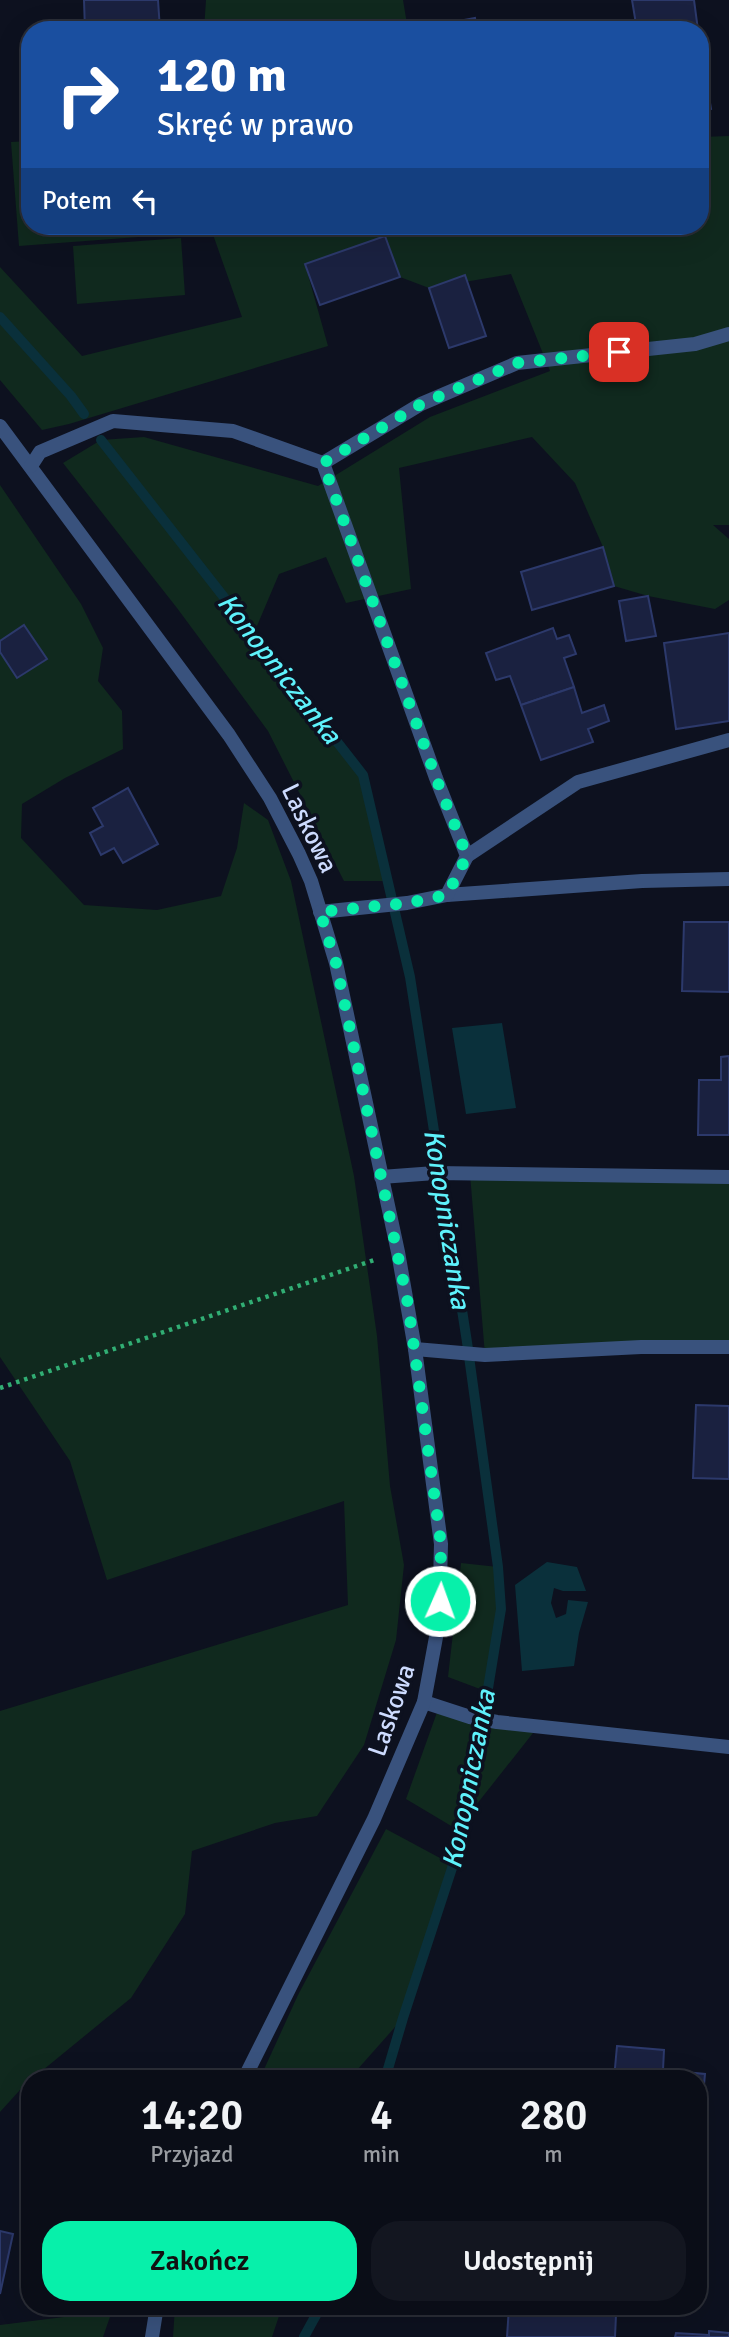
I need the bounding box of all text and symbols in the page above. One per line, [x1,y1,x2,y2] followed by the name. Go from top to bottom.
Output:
[157,45,287,105] text: 120 m
[42,49,133,140] icon: right
[157,105,354,144] text: Skręć w prawo
[126,182,164,220] icon: left
[42,185,112,217] text: Potem
[589,322,649,382] pin
[600,333,638,371] icon: arrive
[210,587,349,751] water label: Konopniczanka
[274,779,344,878] street label: Laskowa
[416,1127,478,1312] water label: Konopniczanka
[403,1564,477,1638] position arrow
[361,1660,423,1761] street label: Laskowa
[435,1686,503,1872] water label: Konopniczanka
[141,2090,243,2141] text: 14:20
[370,2090,393,2141] text: 4
[519,2090,587,2141] text: 280
[150,2140,233,2169] text: Przyjazd
[363,2140,400,2169] text: min
[544,2140,563,2169] text: m
[42,2221,357,2301] button: Zakończ
[371,2221,686,2301] button: Udostępnij

